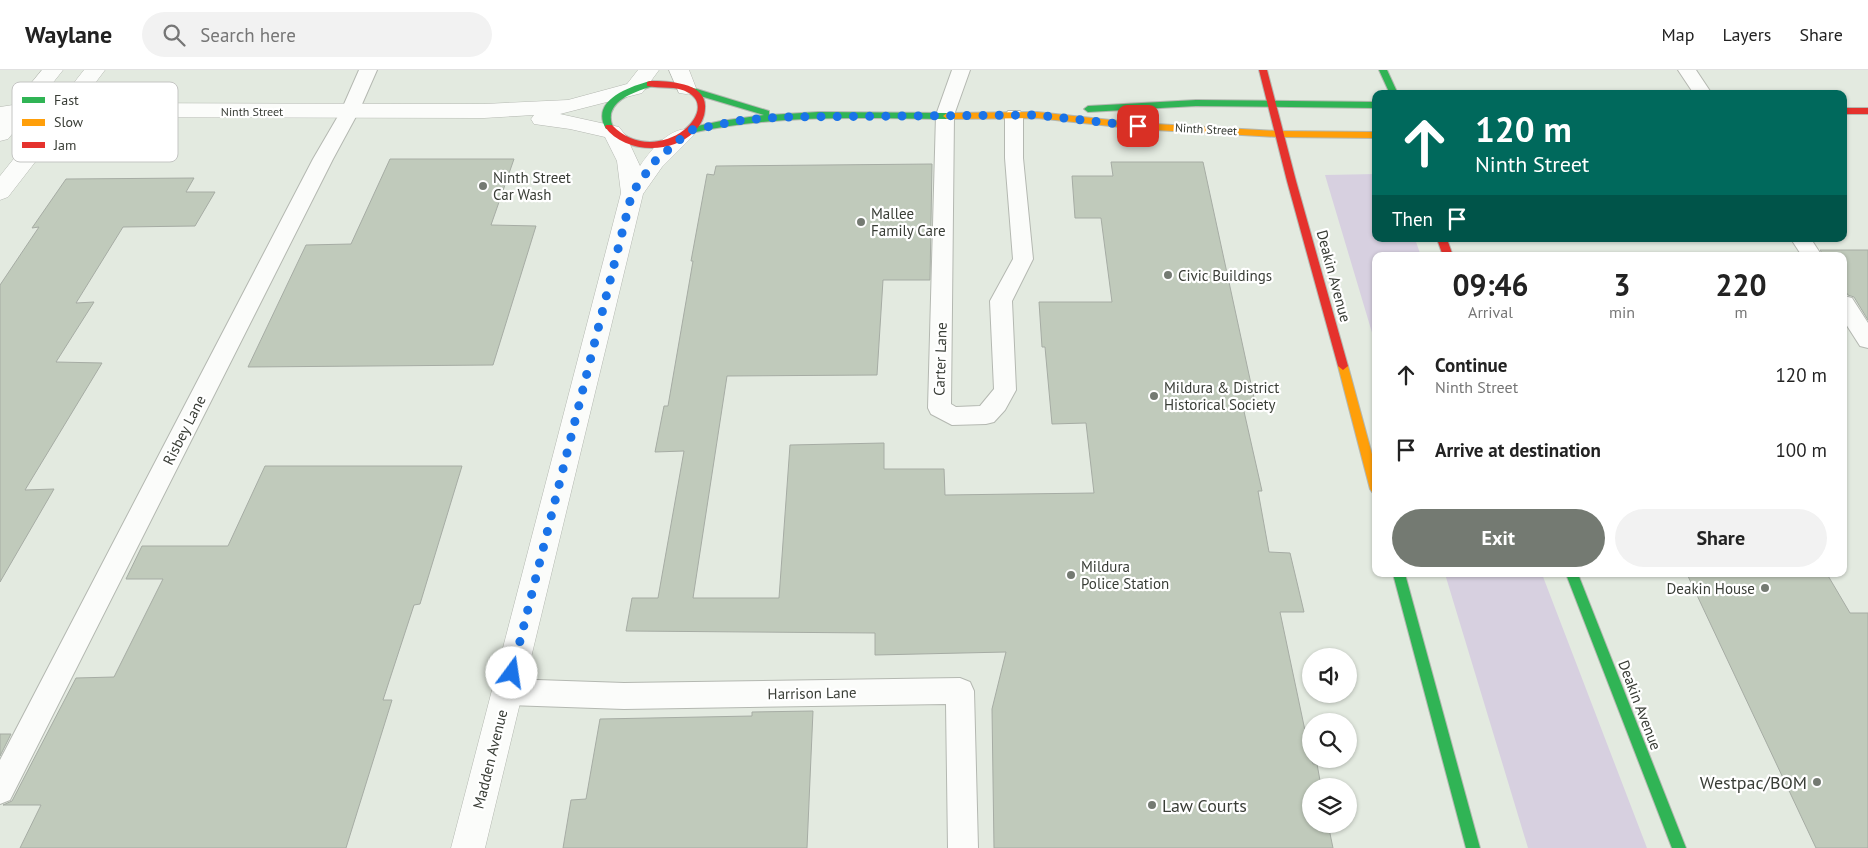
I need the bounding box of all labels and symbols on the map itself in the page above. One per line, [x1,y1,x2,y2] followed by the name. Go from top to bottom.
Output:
[12,82,178,162] legend
[54,91,79,109] text: Fast
[221,104,283,119] street label: Ninth Street
[1117,105,1159,147] pin
[54,113,84,131] text: Slow
[1174,120,1238,138] street label: Ninth Street
[53,136,76,154] text: Jam
[493,168,571,204] place label: Ninth Street Car Wash
[477,180,489,192] marker: Ninth Street Car Wash
[871,204,946,240] place label: Mallee Family Care
[855,216,867,228] marker: Mallee Family Care
[1313,228,1355,324] street label: Deakin Avenue
[1178,266,1272,285] place label: Civic Buildings
[1162,269,1174,281] marker: Civic Buildings
[929,322,951,396] street label: Carter Lane
[1164,378,1279,414] place label: Mildura & District Historical Society
[1148,390,1160,402] marker: Mildura & District Historical Society
[158,392,210,468] street label: Risbey Lane
[1081,557,1169,593] place label: Mildura Police Station
[1065,569,1077,581] marker: Mildura Police Station
[1667,579,1755,598] place label: Deakin House
[1759,582,1771,594] marker: Deakin House
[485,646,537,698] position arrow
[1614,657,1666,753] street label: Deakin Avenue
[767,683,857,703] street label: Harrison Lane
[468,707,512,811] street label: Madden Avenue
[1700,771,1807,794] place label: Westpac/BOM
[1811,776,1823,788] marker: Westpac/BOM
[1162,794,1247,817] place label: Law Courts
[1146,799,1158,811] marker: Law Courts

